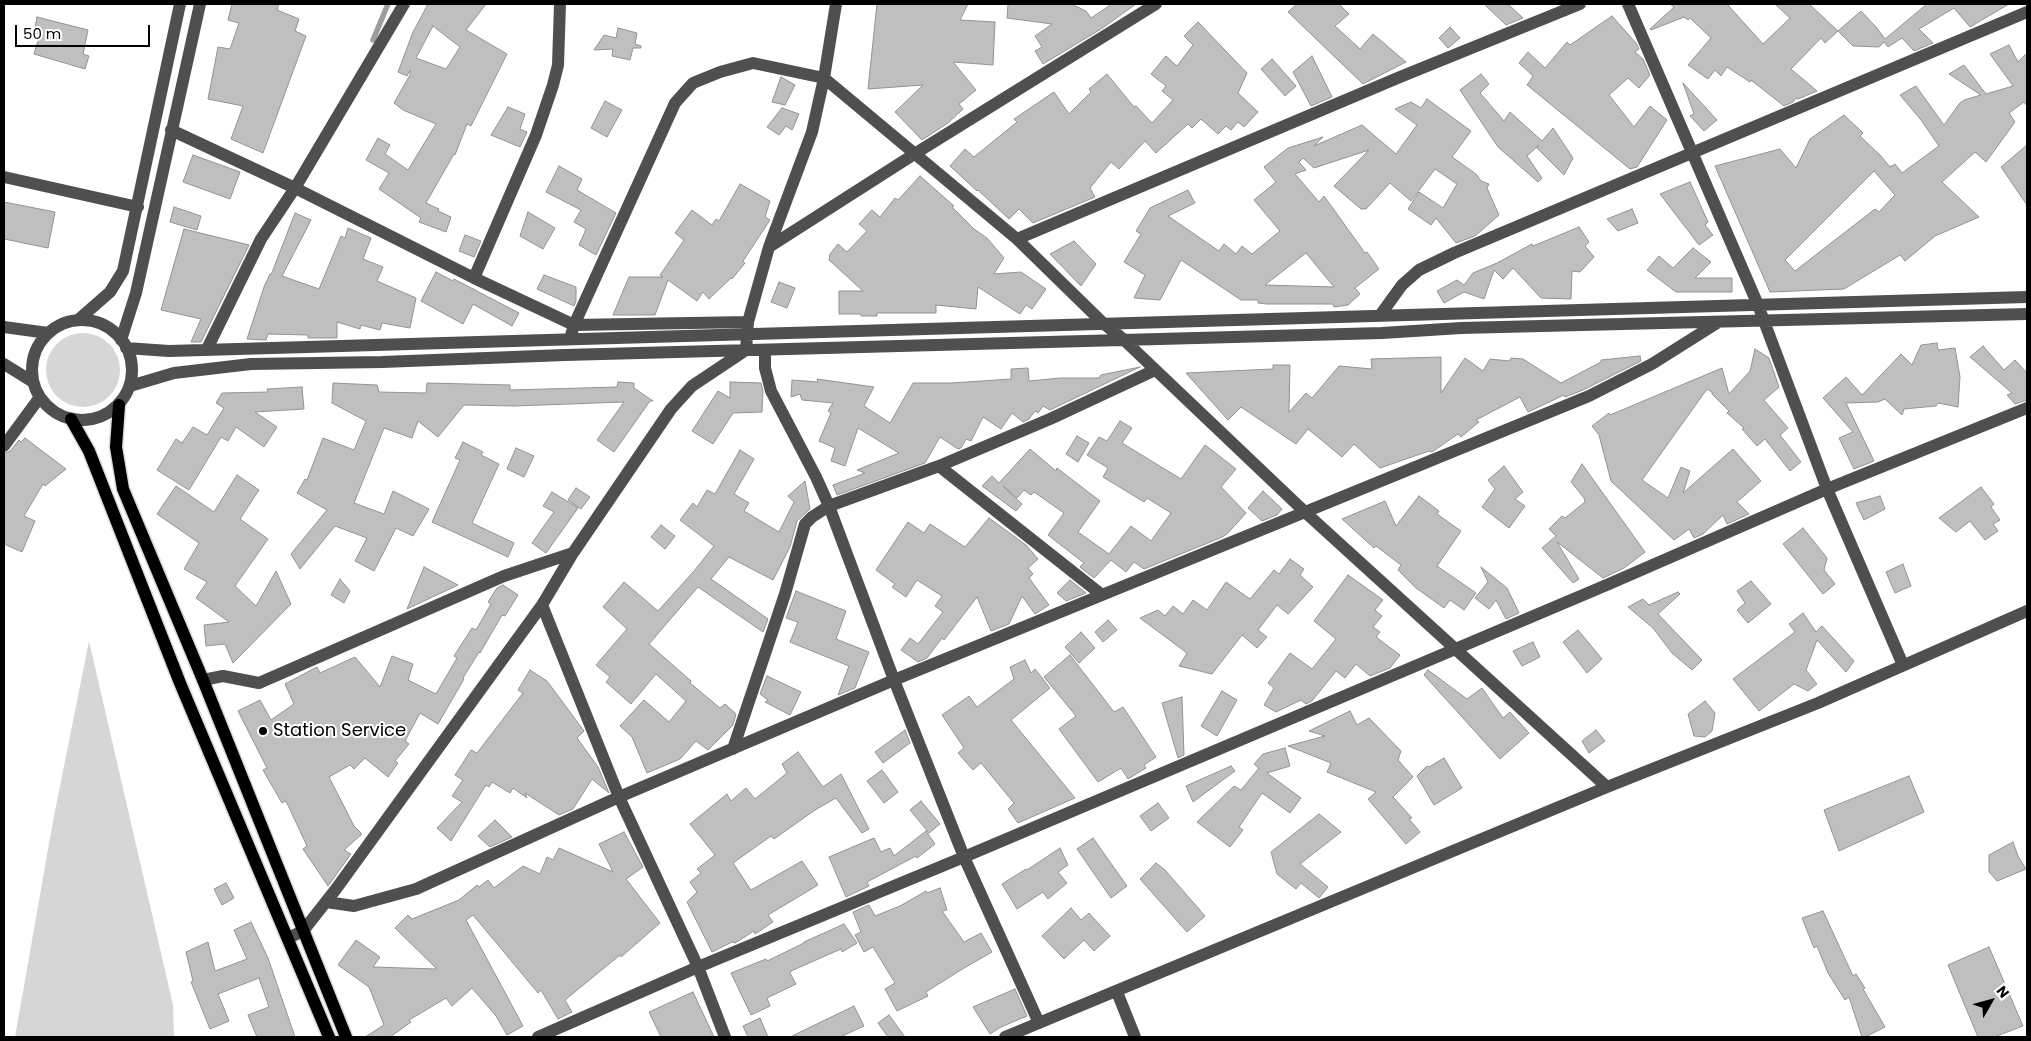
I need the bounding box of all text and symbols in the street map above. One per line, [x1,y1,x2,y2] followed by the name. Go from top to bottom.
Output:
[18,15,152,47] scale bar
[23,23,61,44] text: 50 m
[273,720,406,742] place label: Station Service
[257,725,269,737] marker: Station Service
[1966,976,2016,1026] north arrow
[1992,981,2014,1002] text: N

